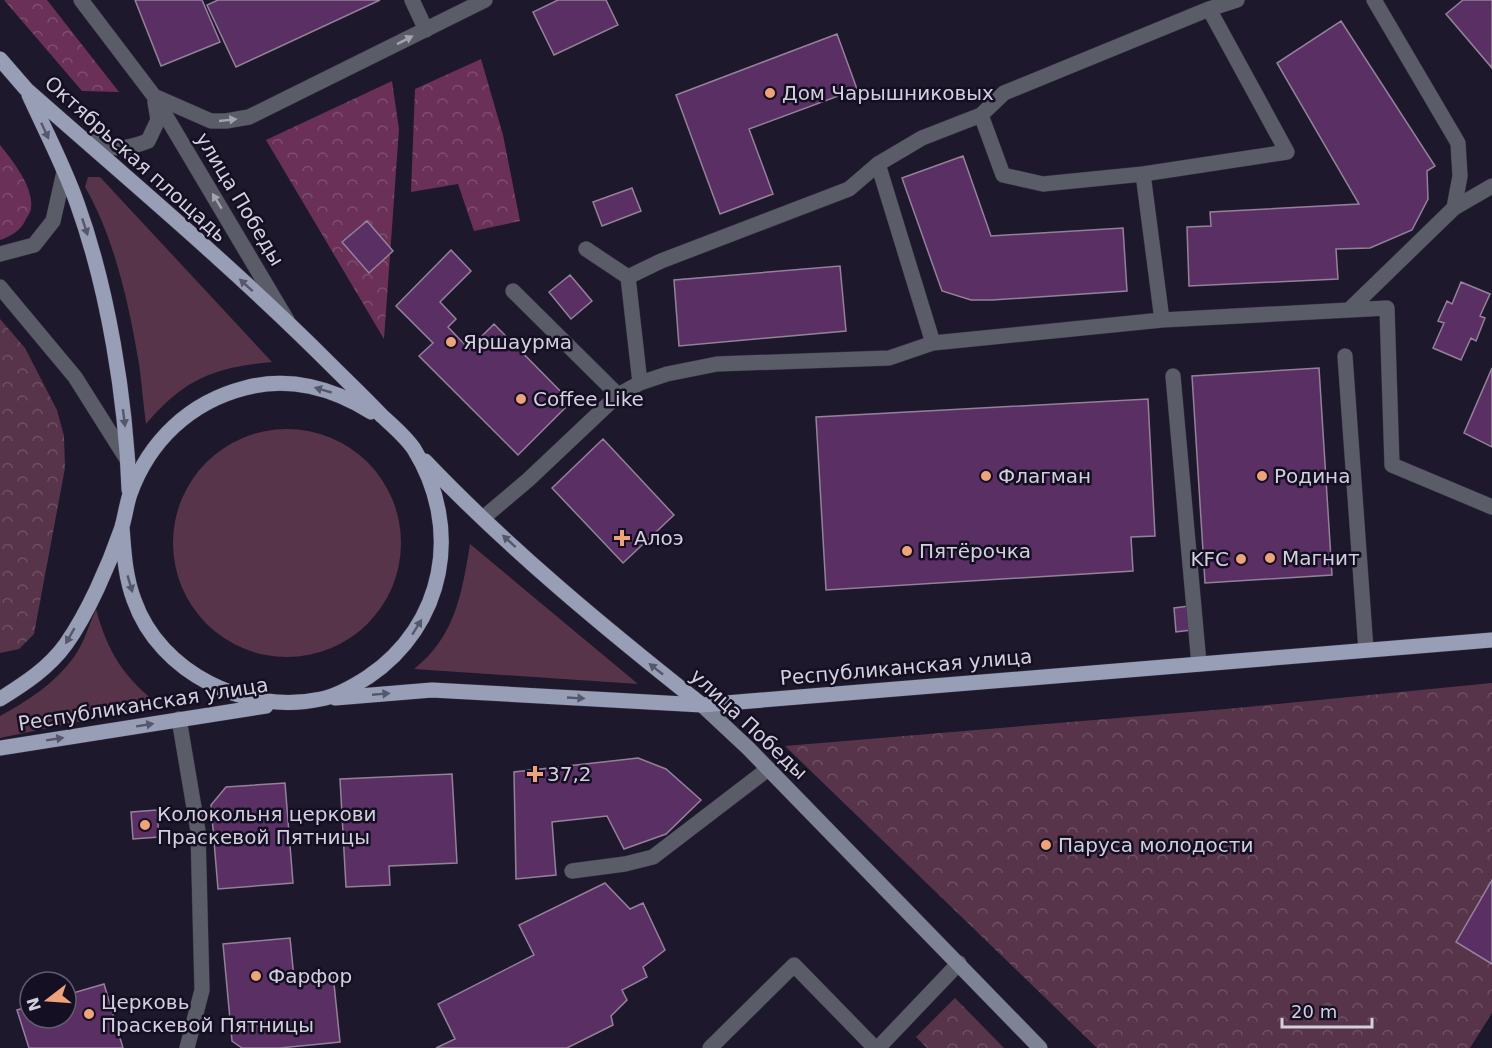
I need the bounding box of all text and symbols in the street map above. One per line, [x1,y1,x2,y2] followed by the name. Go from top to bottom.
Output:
[397,35,414,45] one-way arrow
[40,71,232,247] street label: Октябрьская площадь
[782,81,994,105] place label: Дом Чарышниковых
[763,86,777,100] marker: Дом Чарышниковых
[219,115,238,125] one-way arrow
[41,122,50,139] one-way arrow
[191,128,289,270] street label: улица Победы
[211,193,222,209] one-way arrow
[80,218,90,236] one-way arrow
[239,279,254,292] one-way arrow
[463,330,572,354] place label: Яршаурма
[444,335,458,349] marker: Яршаурма
[314,385,332,394] one-way arrow
[533,387,644,411] place label: Coffee Like
[514,392,528,406] marker: Coffee Like
[119,409,128,428] one-way arrow
[998,464,1091,488] place label: Флагман
[1274,464,1350,488] place label: Родина
[979,469,993,483] marker: Флагман
[1255,469,1269,483] marker: Родина
[634,526,684,550] place label: Алоэ
[615,531,629,545] marker: Алоэ
[501,534,516,548] one-way arrow
[919,539,1031,563] place label: Пятёрочка
[900,544,914,558] marker: Пятёрочка
[1282,546,1360,570] place label: Магнит
[1190,547,1229,571] place label: KFC
[1263,551,1277,565] marker: Магнит
[1234,552,1248,566] marker: KFC
[125,575,135,594] one-way arrow
[412,618,423,635] one-way arrow
[65,628,76,644] one-way arrow
[779,644,1033,690] street label: Республиканская улица
[648,662,664,675] one-way arrow
[685,664,813,784] street label: улица Победы
[16,672,270,736] street label: Республиканская улица
[372,689,391,699] one-way arrow
[567,693,586,703] one-way arrow
[136,720,155,729] one-way arrow
[46,734,65,743] one-way arrow
[547,762,592,786] place label: 37,2
[528,767,542,781] marker: 37,2
[157,802,377,849] place label: Колокольня церкови Праскевой Пятницы
[138,818,152,832] marker: Колокольня церкови Праскевой Пятницы
[1058,833,1254,857] place label: Паруса молодости
[1039,838,1053,852] marker: Паруса молодости
[268,964,352,988] place label: Фарфор
[249,969,263,983] marker: Фарфор
[18,970,78,1030] north arrow
[101,990,314,1037] place label: Церковь Праскевой Пятницы
[1282,991,1372,1029] scale bar
[23,995,45,1013] text: N
[1291,1001,1337,1022] text: 20 m
[82,1007,96,1021] marker: Церковь Праскевой Пятницы

